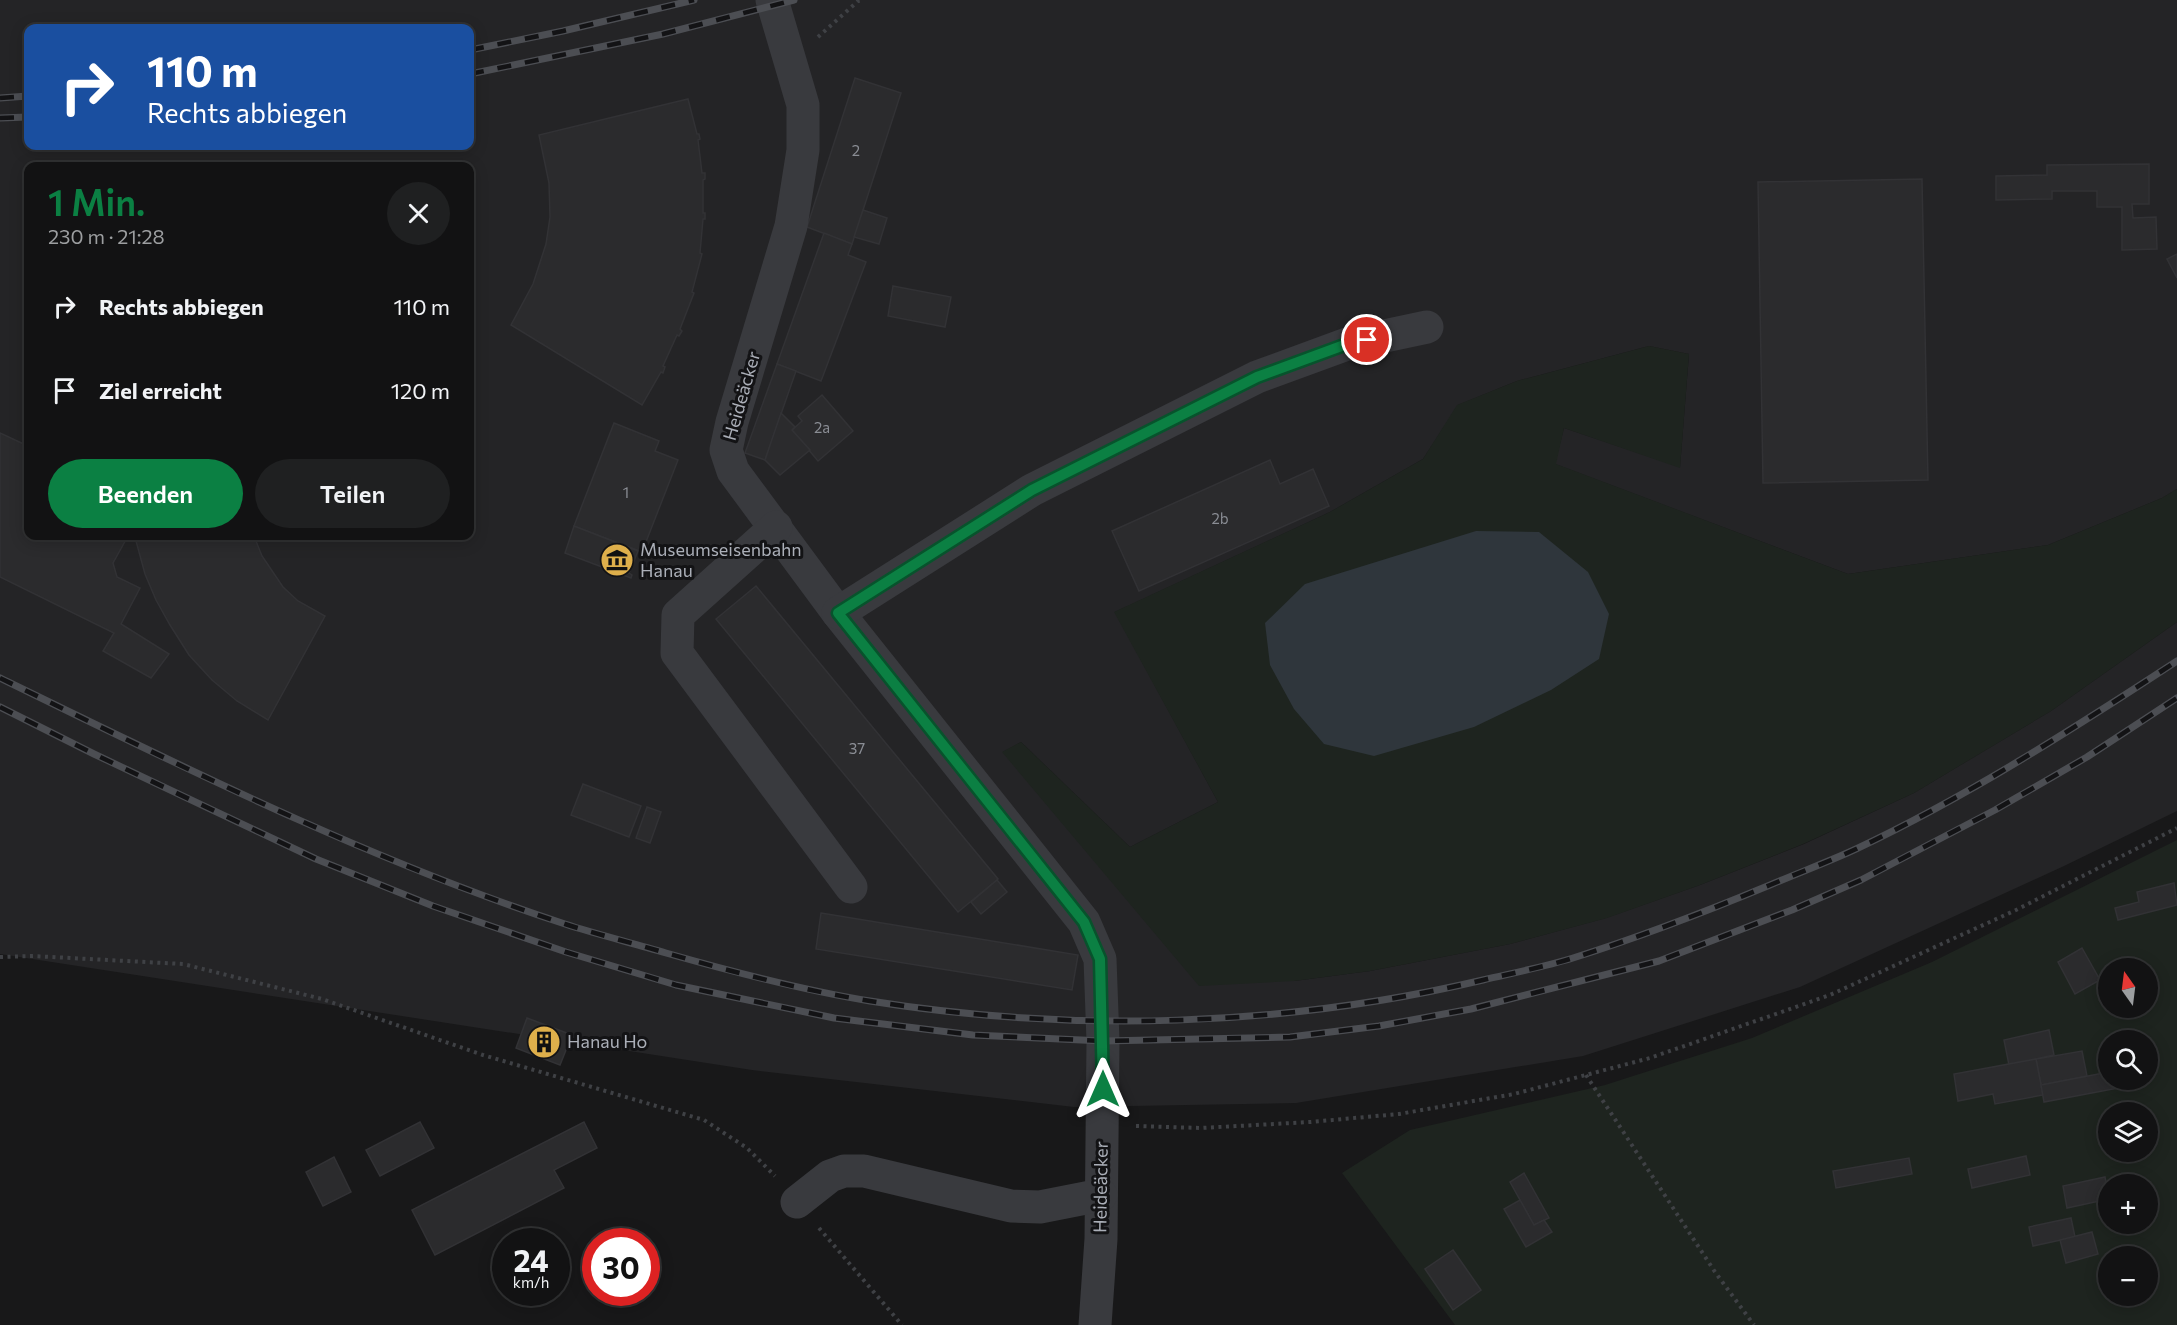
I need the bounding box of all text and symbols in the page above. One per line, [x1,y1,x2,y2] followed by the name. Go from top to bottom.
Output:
[147,44,258,96] text: 110 m
[48,48,126,126] icon: right
[147,96,347,129] text: Rechts abbiegen
[852,141,860,159] house number: 2
[48,179,145,223] text: 1 Min.
[387,182,450,245] button: close
[48,224,165,248] text: 230 m · 21:28
[48,290,81,323] icon: right
[99,293,264,320] text: Rechts abbiegen
[393,293,450,320] text: 110 m
[1341,314,1392,365] pin
[1350,323,1383,356] icon: arrive
[718,349,764,443] street label: Heideäcker
[48,374,81,407] icon: arrive
[99,377,222,404] text: Ziel erreicht
[391,377,450,404] text: 120 m
[814,418,830,436] house number: 2a
[48,459,243,528] button: Beenden
[255,459,450,528] button: Teilen
[623,483,629,501] house number: 1
[1211,509,1229,527] house number: 2b
[640,538,802,581] place label: Museumseisenbahn Hanau
[599,542,635,578] museum icon: Museumseisenbahn Hanau
[849,739,865,757] house number: 37
[2098,958,2158,1018] north arrow
[2098,958,2158,1306] map controls
[526,1024,562,1060] building icon: Hanau Ho
[567,1030,647,1052] place label: Hanau Ho
[2098,1030,2158,1090] button: search
[1071,1057,1135,1121] position arrow
[2098,1102,2158,1162] button: layers
[1088,1141,1112,1233] street label: Heideäcker
[2098,1174,2158,1234] button: +
[582,1228,660,1306] speed limit sign: 30
[513,1241,549,1278] text: 24
[2098,1246,2158,1306] button: −
[513,1273,549,1291] text: km/h

